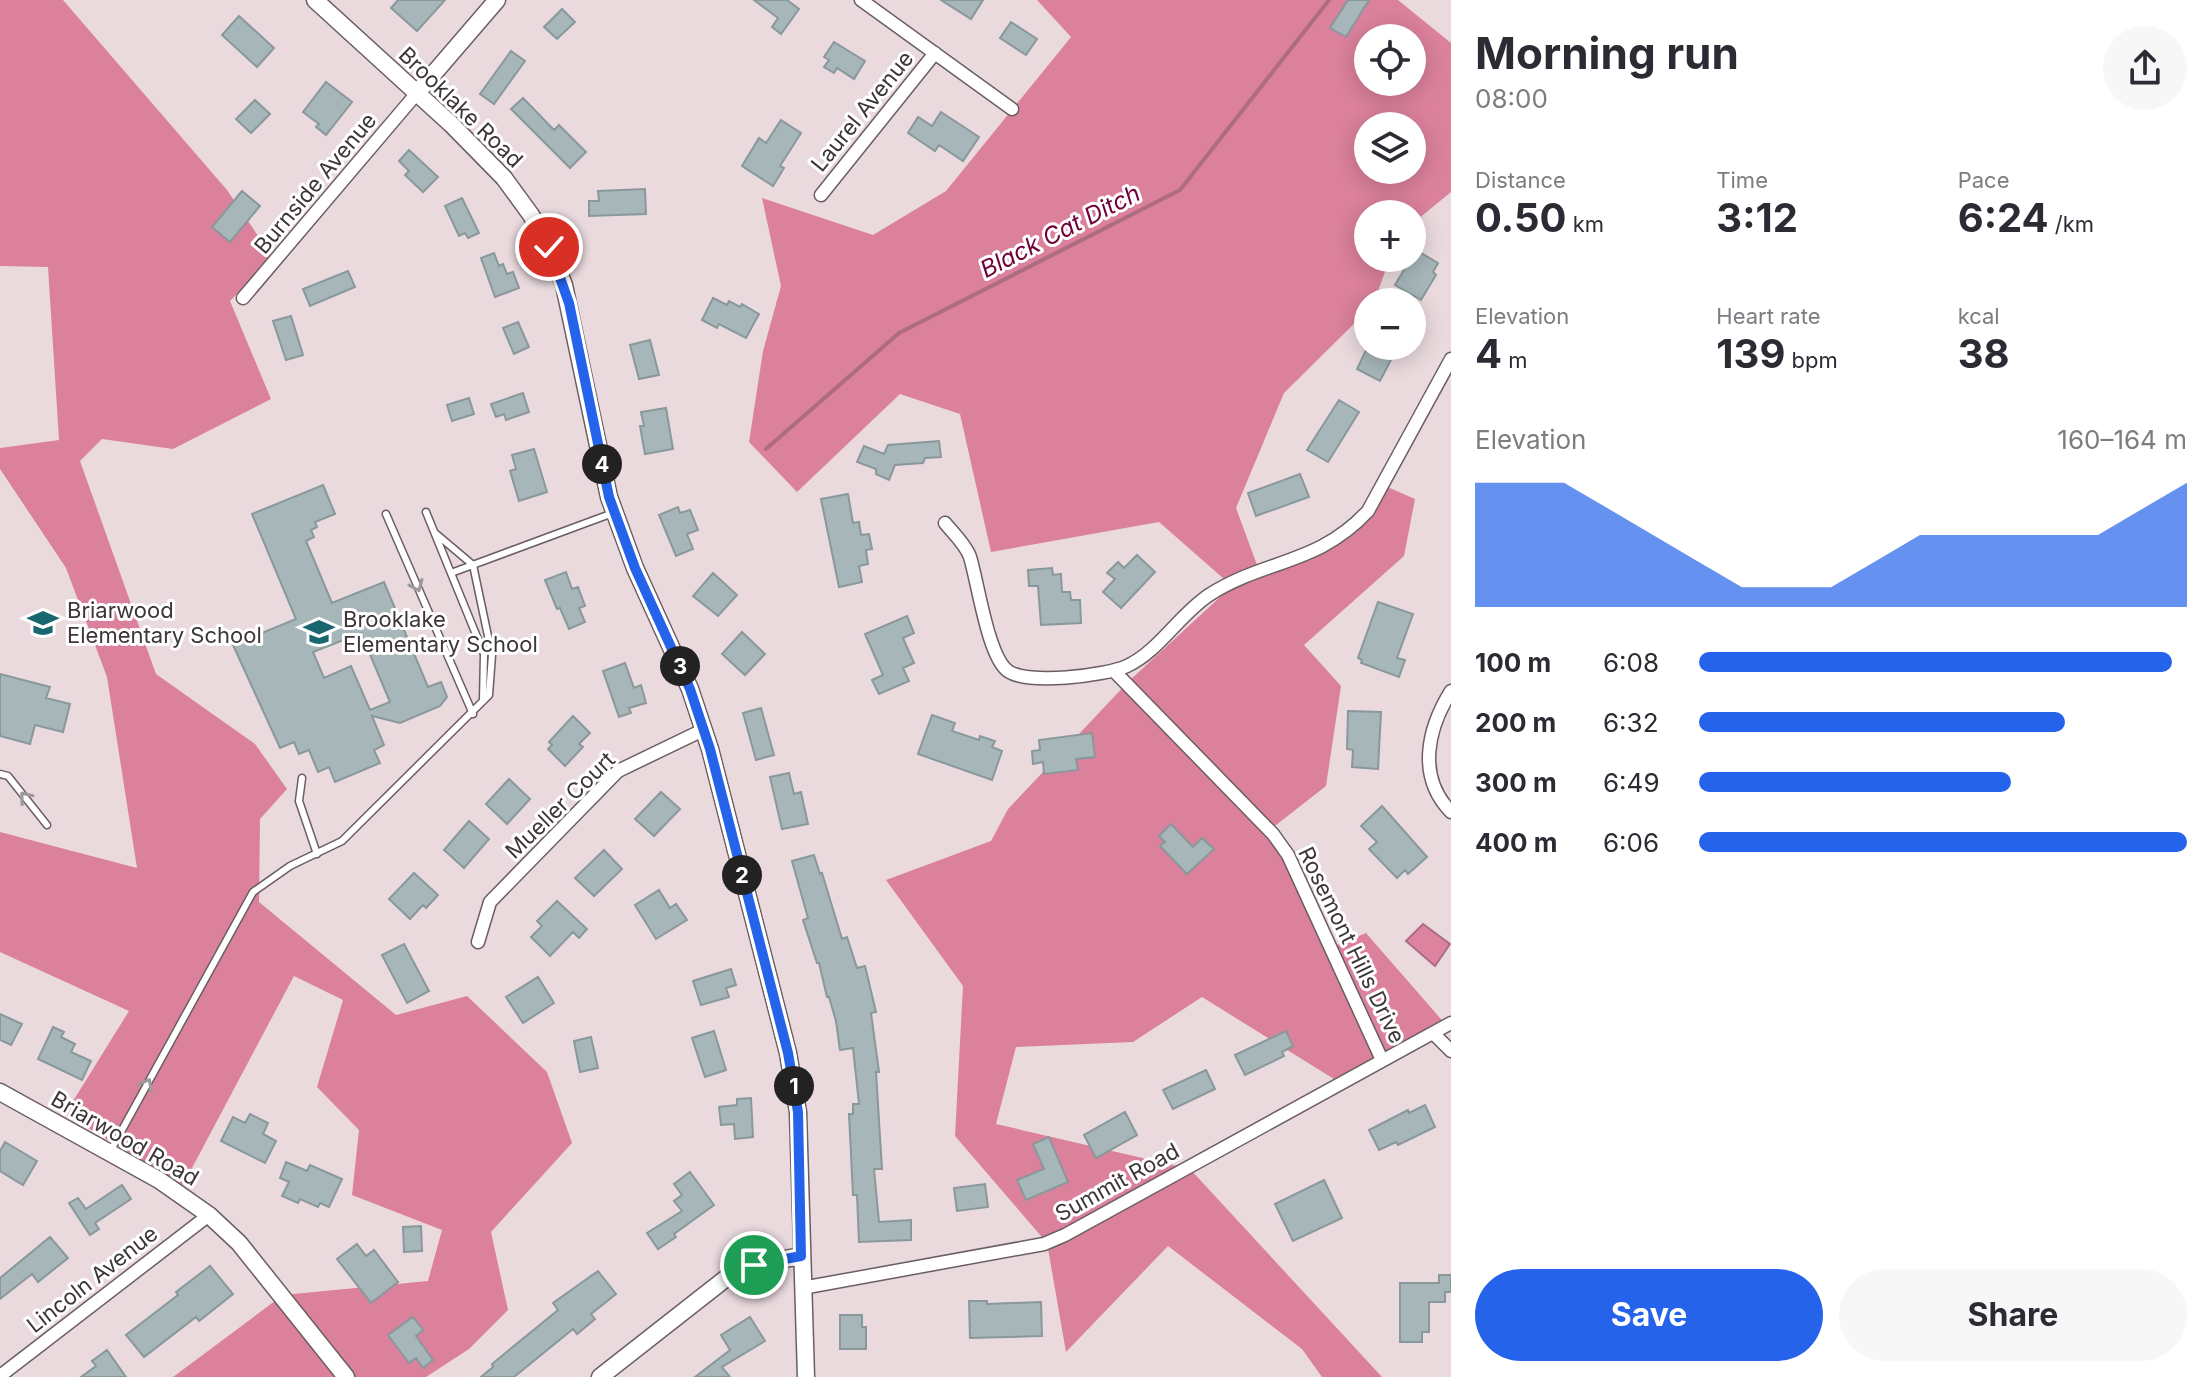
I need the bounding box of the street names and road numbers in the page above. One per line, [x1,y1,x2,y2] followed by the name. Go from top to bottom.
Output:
[394,41,528,173] street label: Brooklake Road
[806,46,918,176] street label: Laurel Avenue
[249,107,381,259] street label: Burnside Avenue
[500,746,620,864] street label: Mueller Court
[1293,843,1411,1047] street label: Rosemont Hills Drive
[47,1085,203,1191] street label: Briarwood Road
[1051,1137,1183,1227] street label: Summit Road
[22,1220,162,1338] street label: Lincoln Avenue

